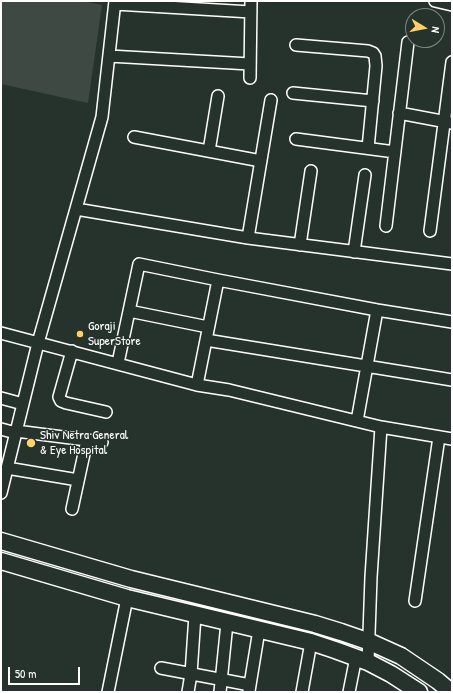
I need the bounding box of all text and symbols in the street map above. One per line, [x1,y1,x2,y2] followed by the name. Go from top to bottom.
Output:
[405,8,445,48] north arrow
[428,26,443,34] text: N
[88,319,141,350] place label: Goraji SuperStore
[75,329,85,339] marker: Goraji SuperStore
[40,428,128,459] place label: Shiv Netra General & Eye Hospital
[25,437,37,449] marker: Shiv Netra General & Eye Hospital
[10,659,82,685] scale bar
[15,665,36,682] text: 50 m

